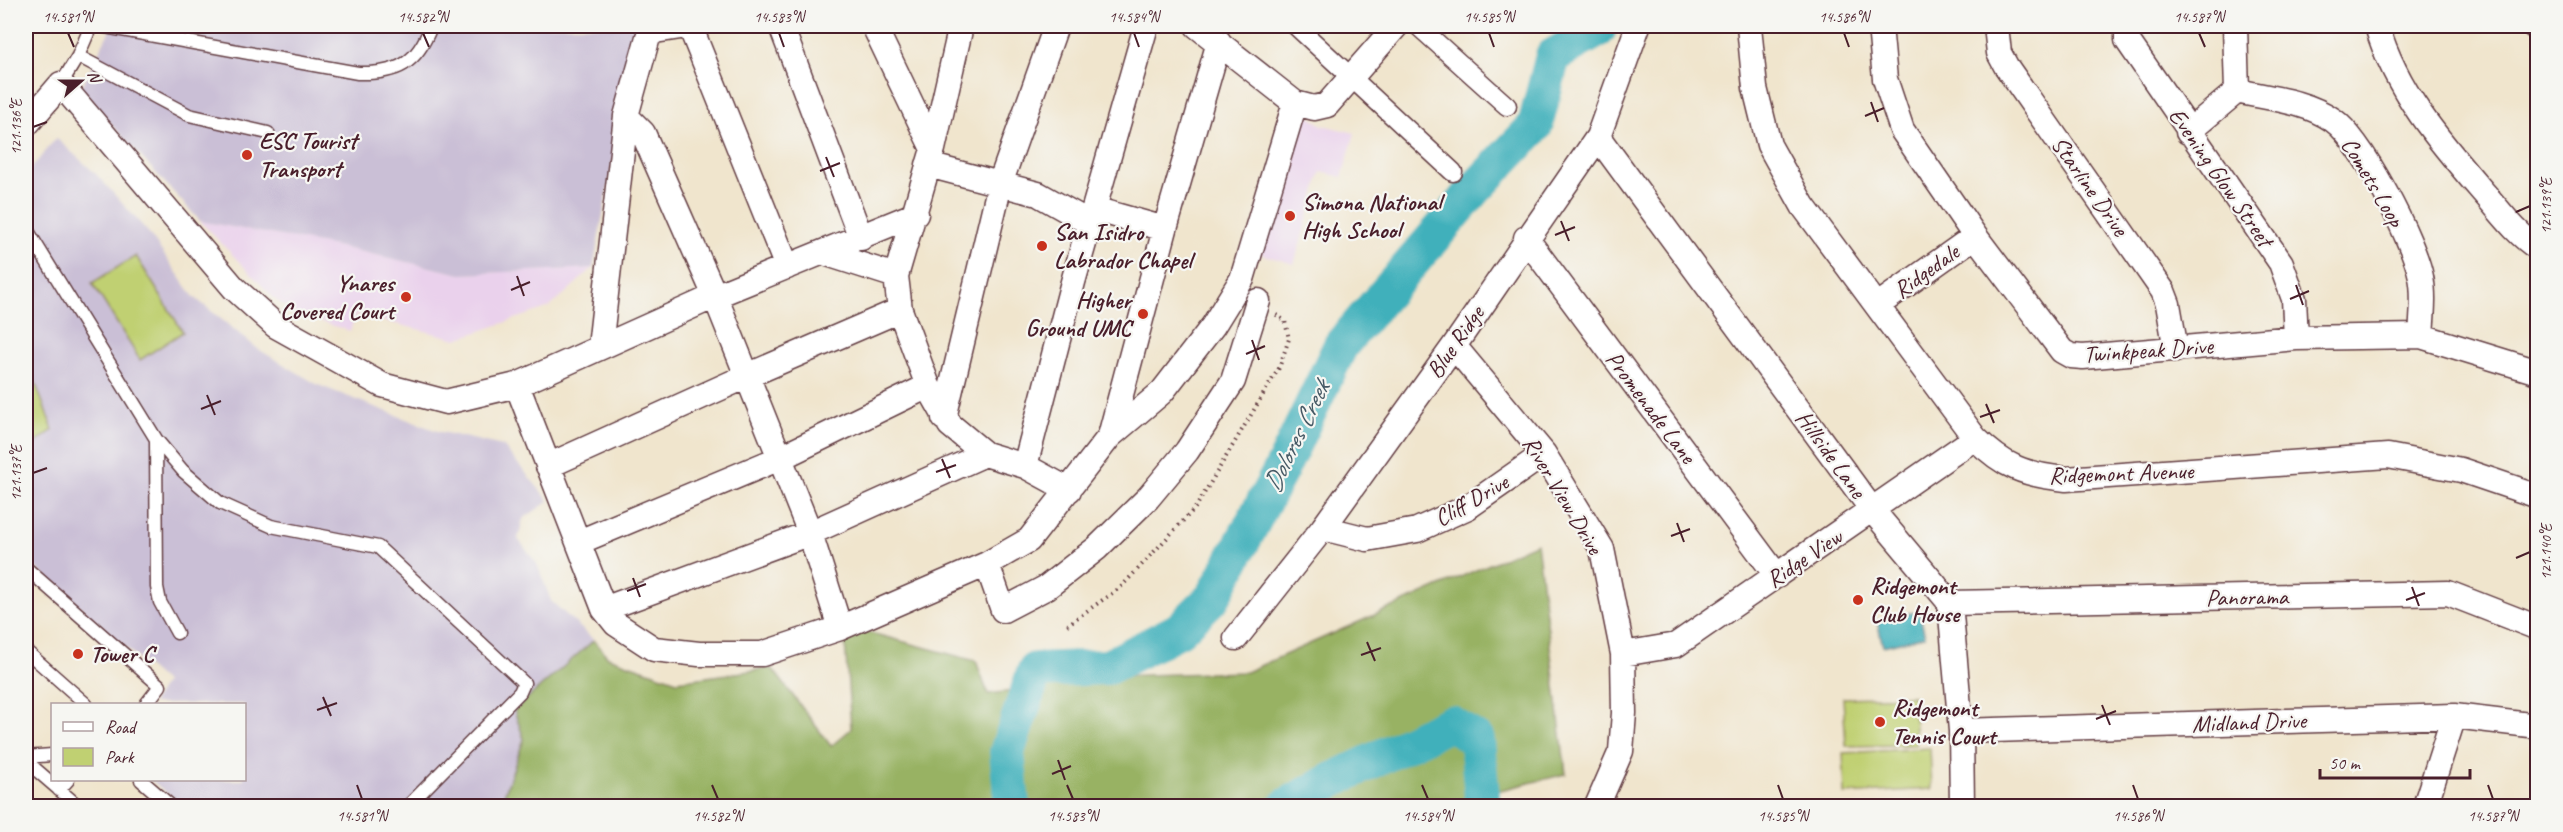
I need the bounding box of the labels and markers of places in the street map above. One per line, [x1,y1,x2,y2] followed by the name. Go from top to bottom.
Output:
[259,126,361,184] place label: ESC Tourist Transport
[240,148,254,162] marker: ESC Tourist Transport
[1302,187,1446,245] place label: Simona National High School
[1283,209,1297,223] marker: Simona National High School
[1054,217,1196,275] place label: San Isidro Labrador Chapel
[1035,239,1049,253] marker: San Isidro Labrador Chapel
[280,268,397,326] place label: Ynares Covered Court
[1026,285,1134,343] place label: Higher Ground UMC
[399,290,413,304] marker: Ynares Covered Court
[1136,307,1150,321] marker: Higher Ground UMC
[1870,571,1961,629] place label: Ridgemont Club House
[1851,593,1865,607] marker: Ridgemont Club House
[90,639,157,669] place label: Tower C
[71,647,85,661] marker: Tower C
[1892,693,1998,751] place label: Ridgemont Tennis Court
[1873,715,1887,729] marker: Ridgemont Tennis Court

